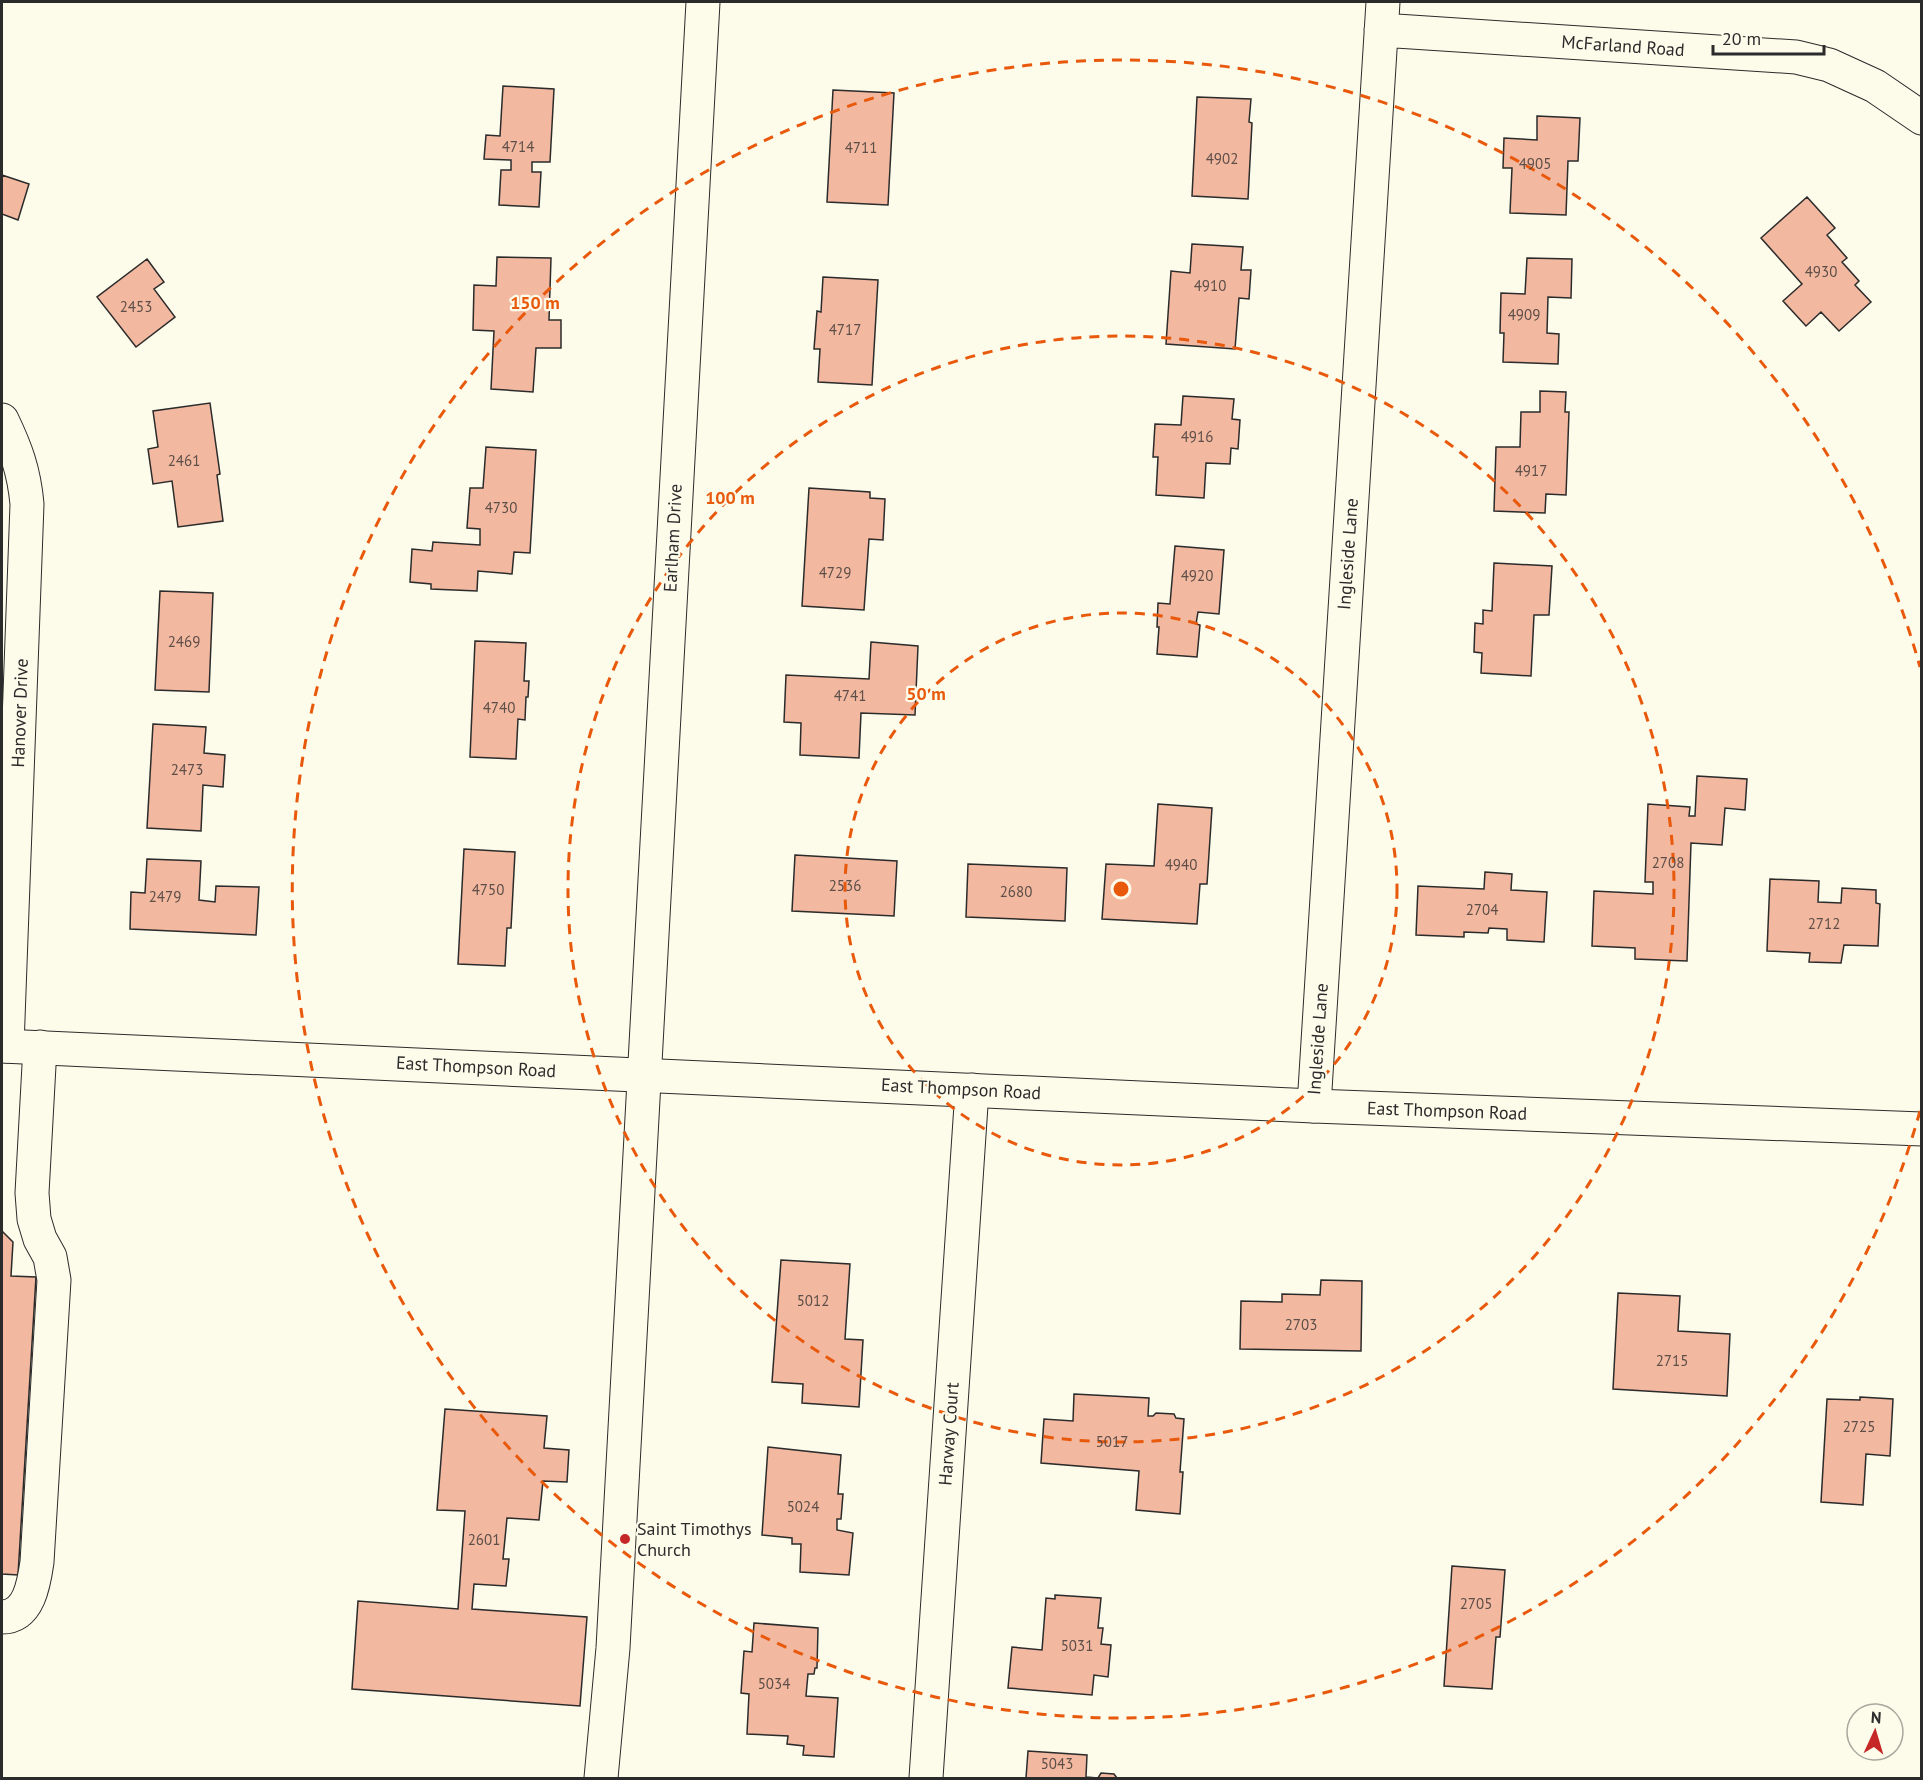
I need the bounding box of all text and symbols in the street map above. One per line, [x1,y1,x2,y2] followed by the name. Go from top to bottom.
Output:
[1713,18,1824,56] scale bar
[1722,27,1761,50] text: 20 m
[1561,30,1685,61] street label: McFarland Road
[502,137,534,156] house number: 4714
[845,138,877,157] house number: 4711
[1206,149,1238,168] house number: 4902
[1519,154,1551,173] house number: 4905
[1805,262,1837,281] house number: 4930
[1194,276,1226,295] house number: 4910
[510,291,560,314] text: 150 m
[120,297,152,316] house number: 2453
[1508,305,1540,324] house number: 4909
[829,320,861,339] house number: 4717
[1181,427,1213,446] house number: 4916
[168,451,200,470] house number: 2461
[1515,461,1547,480] house number: 4917
[658,483,687,593] street label: Earlham Drive
[705,486,755,509] text: 100 m
[1332,497,1363,611] street label: Ingleside Lane
[485,498,517,517] house number: 4730
[819,563,851,582] house number: 4729
[1181,566,1213,585] house number: 4920
[168,632,200,651] house number: 2469
[6,658,33,768] street label: Hanover Drive
[906,682,946,705] text: 50 m
[834,686,866,705] house number: 4741
[483,698,515,717] house number: 4740
[171,760,203,779] house number: 2473
[1652,853,1684,872] house number: 2708
[1165,855,1197,874] house number: 4940
[829,876,861,895] house number: 2536
[1111,879,1131,899] centre of rings
[472,880,504,899] house number: 4750
[1000,882,1032,901] house number: 2680
[149,887,181,906] house number: 2479
[1466,900,1498,919] house number: 2704
[1808,914,1840,933] house number: 2712
[1302,982,1333,1096] street label: Ingleside Lane
[395,1051,557,1082] street label: East Thompson Road
[880,1073,1042,1104] street label: East Thompson Road
[1367,1096,1528,1125] street label: East Thompson Road
[797,1291,829,1310] house number: 5012
[1285,1315,1317,1334] house number: 2703
[1656,1351,1688,1370] house number: 2715
[933,1381,964,1486] street label: Harway Court
[1843,1417,1875,1436] house number: 2725
[1096,1432,1128,1451] house number: 5017
[787,1497,819,1516] house number: 5024
[637,1517,752,1561] place label: Saint Timothys Church
[468,1530,500,1549] house number: 2601
[618,1532,632,1546] marker: Saint Timothys Church
[1460,1594,1492,1613] house number: 2705
[1061,1636,1093,1655] house number: 5031
[758,1674,790,1693] house number: 5034
[1845,1702,1905,1762] north arrow
[1870,1707,1882,1727] text: N
[1041,1754,1073,1773] house number: 5043

